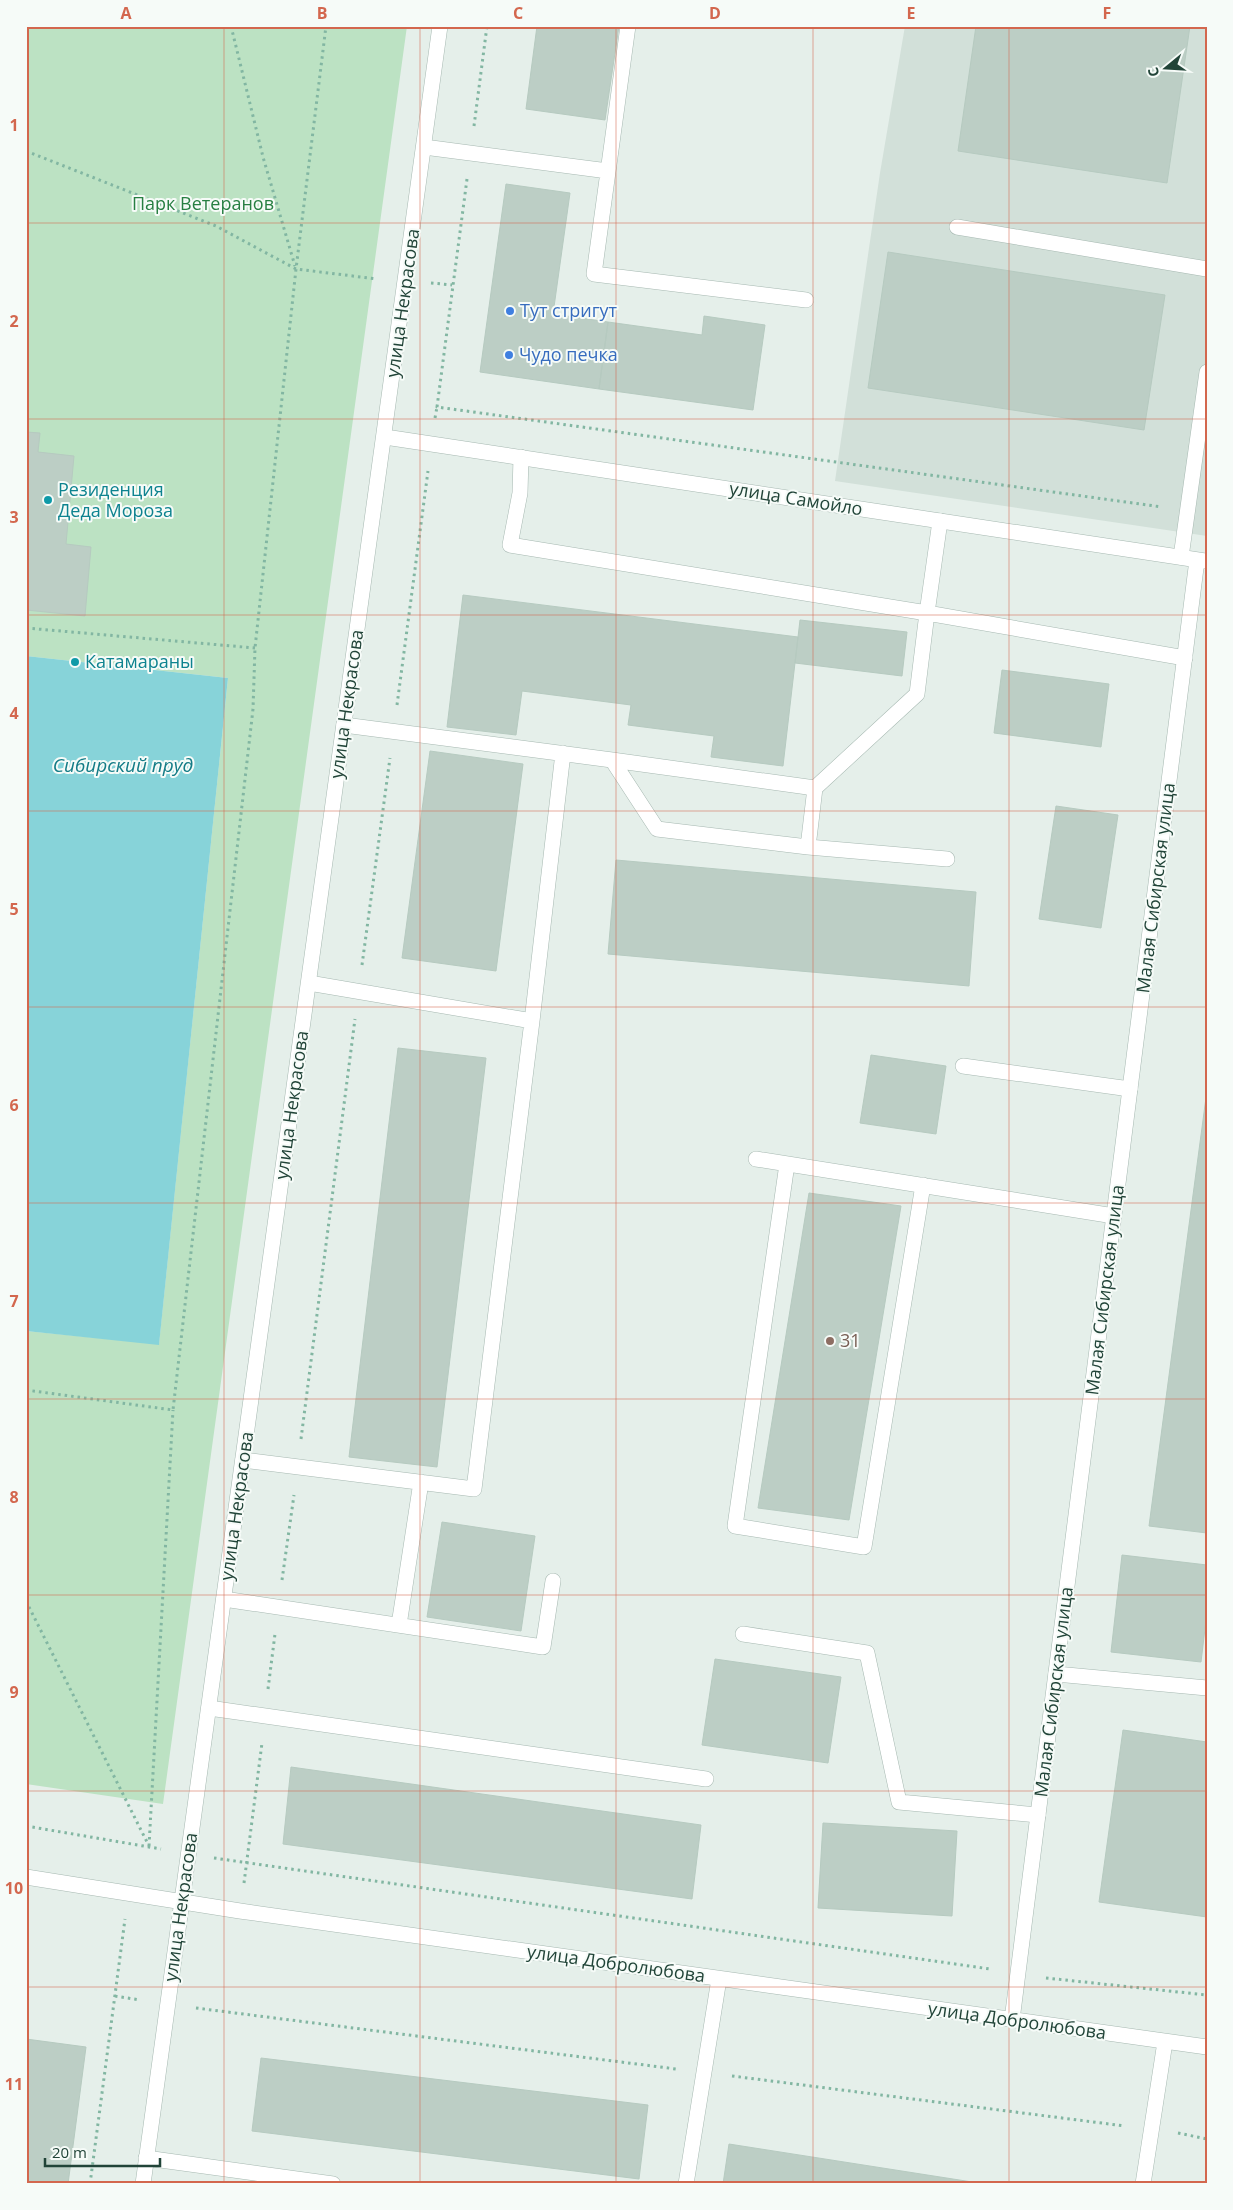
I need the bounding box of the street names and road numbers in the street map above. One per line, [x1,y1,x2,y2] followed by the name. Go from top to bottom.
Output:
[380,227,424,379] street label: улица Некрасова
[728,476,865,520] street label: улица Самойло
[324,628,368,780] street label: улица Некрасова
[1130,781,1180,994] street label: Малая Сибирская улица
[269,1029,313,1181] street label: улица Некрасова
[1079,1183,1129,1396] street label: Малая Сибирская улица
[214,1430,258,1582] street label: улица Некрасова
[1028,1585,1078,1798] street label: Малая Сибирская улица
[158,1831,202,1983] street label: улица Некрасова
[526,1939,707,1987] street label: улица Добролюбова
[927,1996,1108,2044] street label: улица Добролюбова

